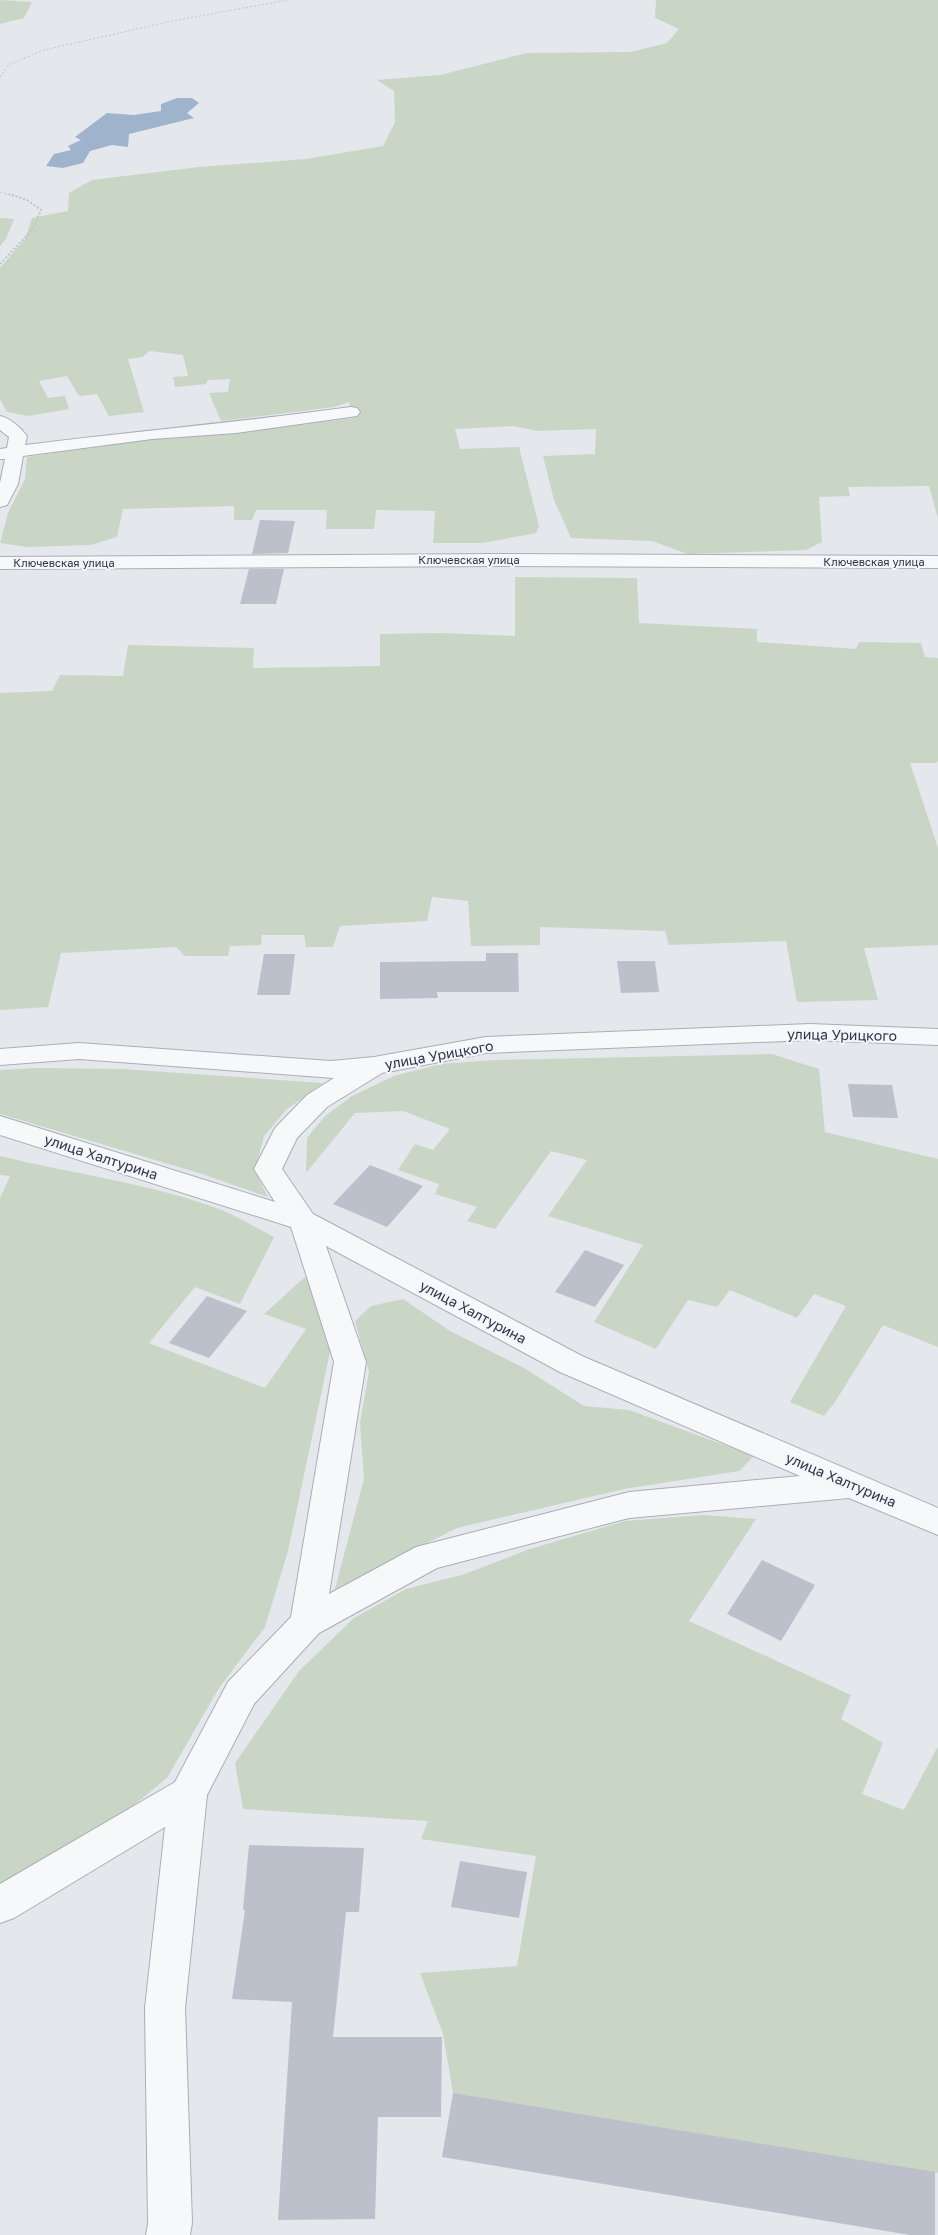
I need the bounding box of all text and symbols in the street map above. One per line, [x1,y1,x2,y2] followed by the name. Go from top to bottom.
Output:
[418,553,520,566] street label: Ключевская улица
[823,555,925,568] street label: Ключевская улица
[13,556,115,569] street label: Ключевская улица
[787,1025,897,1044] street label: улица Урицкого
[383,1037,495,1072] street label: улица Урицкого
[42,1130,160,1183] street label: улица Халтурина
[417,1276,529,1347] street label: улица Халтурина
[783,1449,899,1510] street label: улица Халтурина

